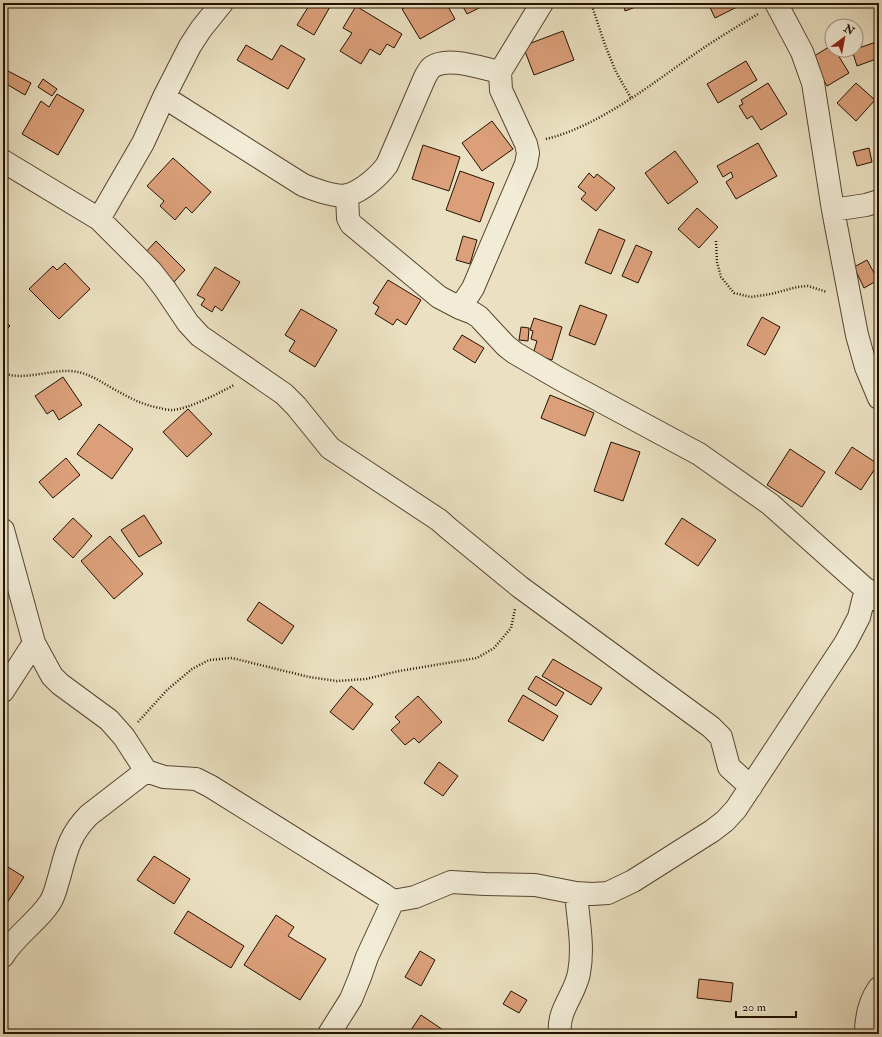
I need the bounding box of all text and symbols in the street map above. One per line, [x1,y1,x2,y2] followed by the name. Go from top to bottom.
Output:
[824,18,864,58] north arrow
[841,21,858,39] text: N
[736,993,796,1019] scale bar
[742,1000,767,1015] text: 20 m

